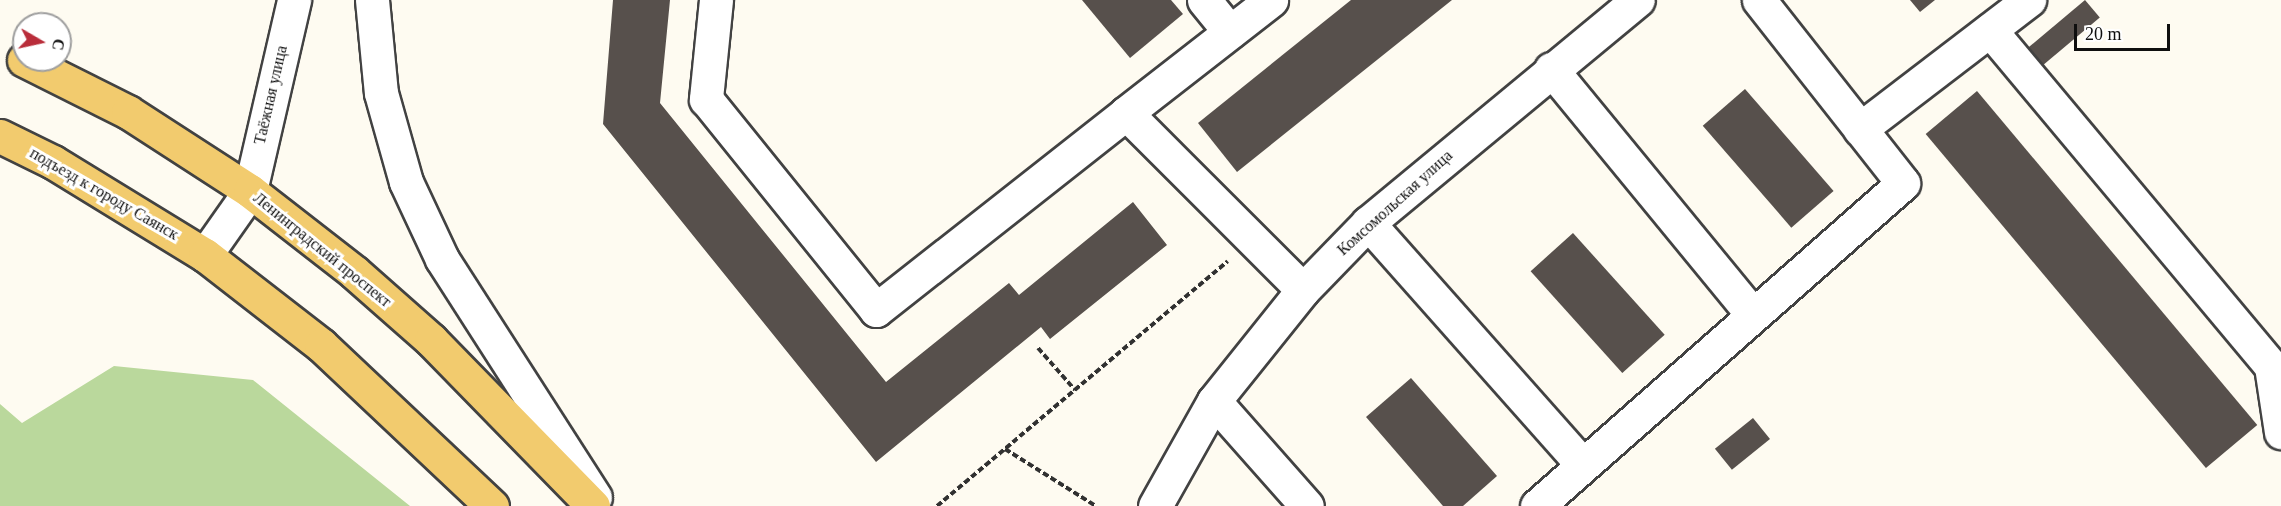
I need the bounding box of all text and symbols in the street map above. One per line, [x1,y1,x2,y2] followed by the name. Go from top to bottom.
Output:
[12,12,72,72] north arrow
[2077,12,2173,50] scale bar
[2085,24,2122,44] text: 20 m
[49,38,68,52] text: С
[250,44,292,146] street label: Таёжная улица
[26,144,182,244] street label: подъезд к городу Саянск
[1333,146,1457,260] street label: Комсомольская улица
[249,189,395,311] street label: Ленинградский проспект

